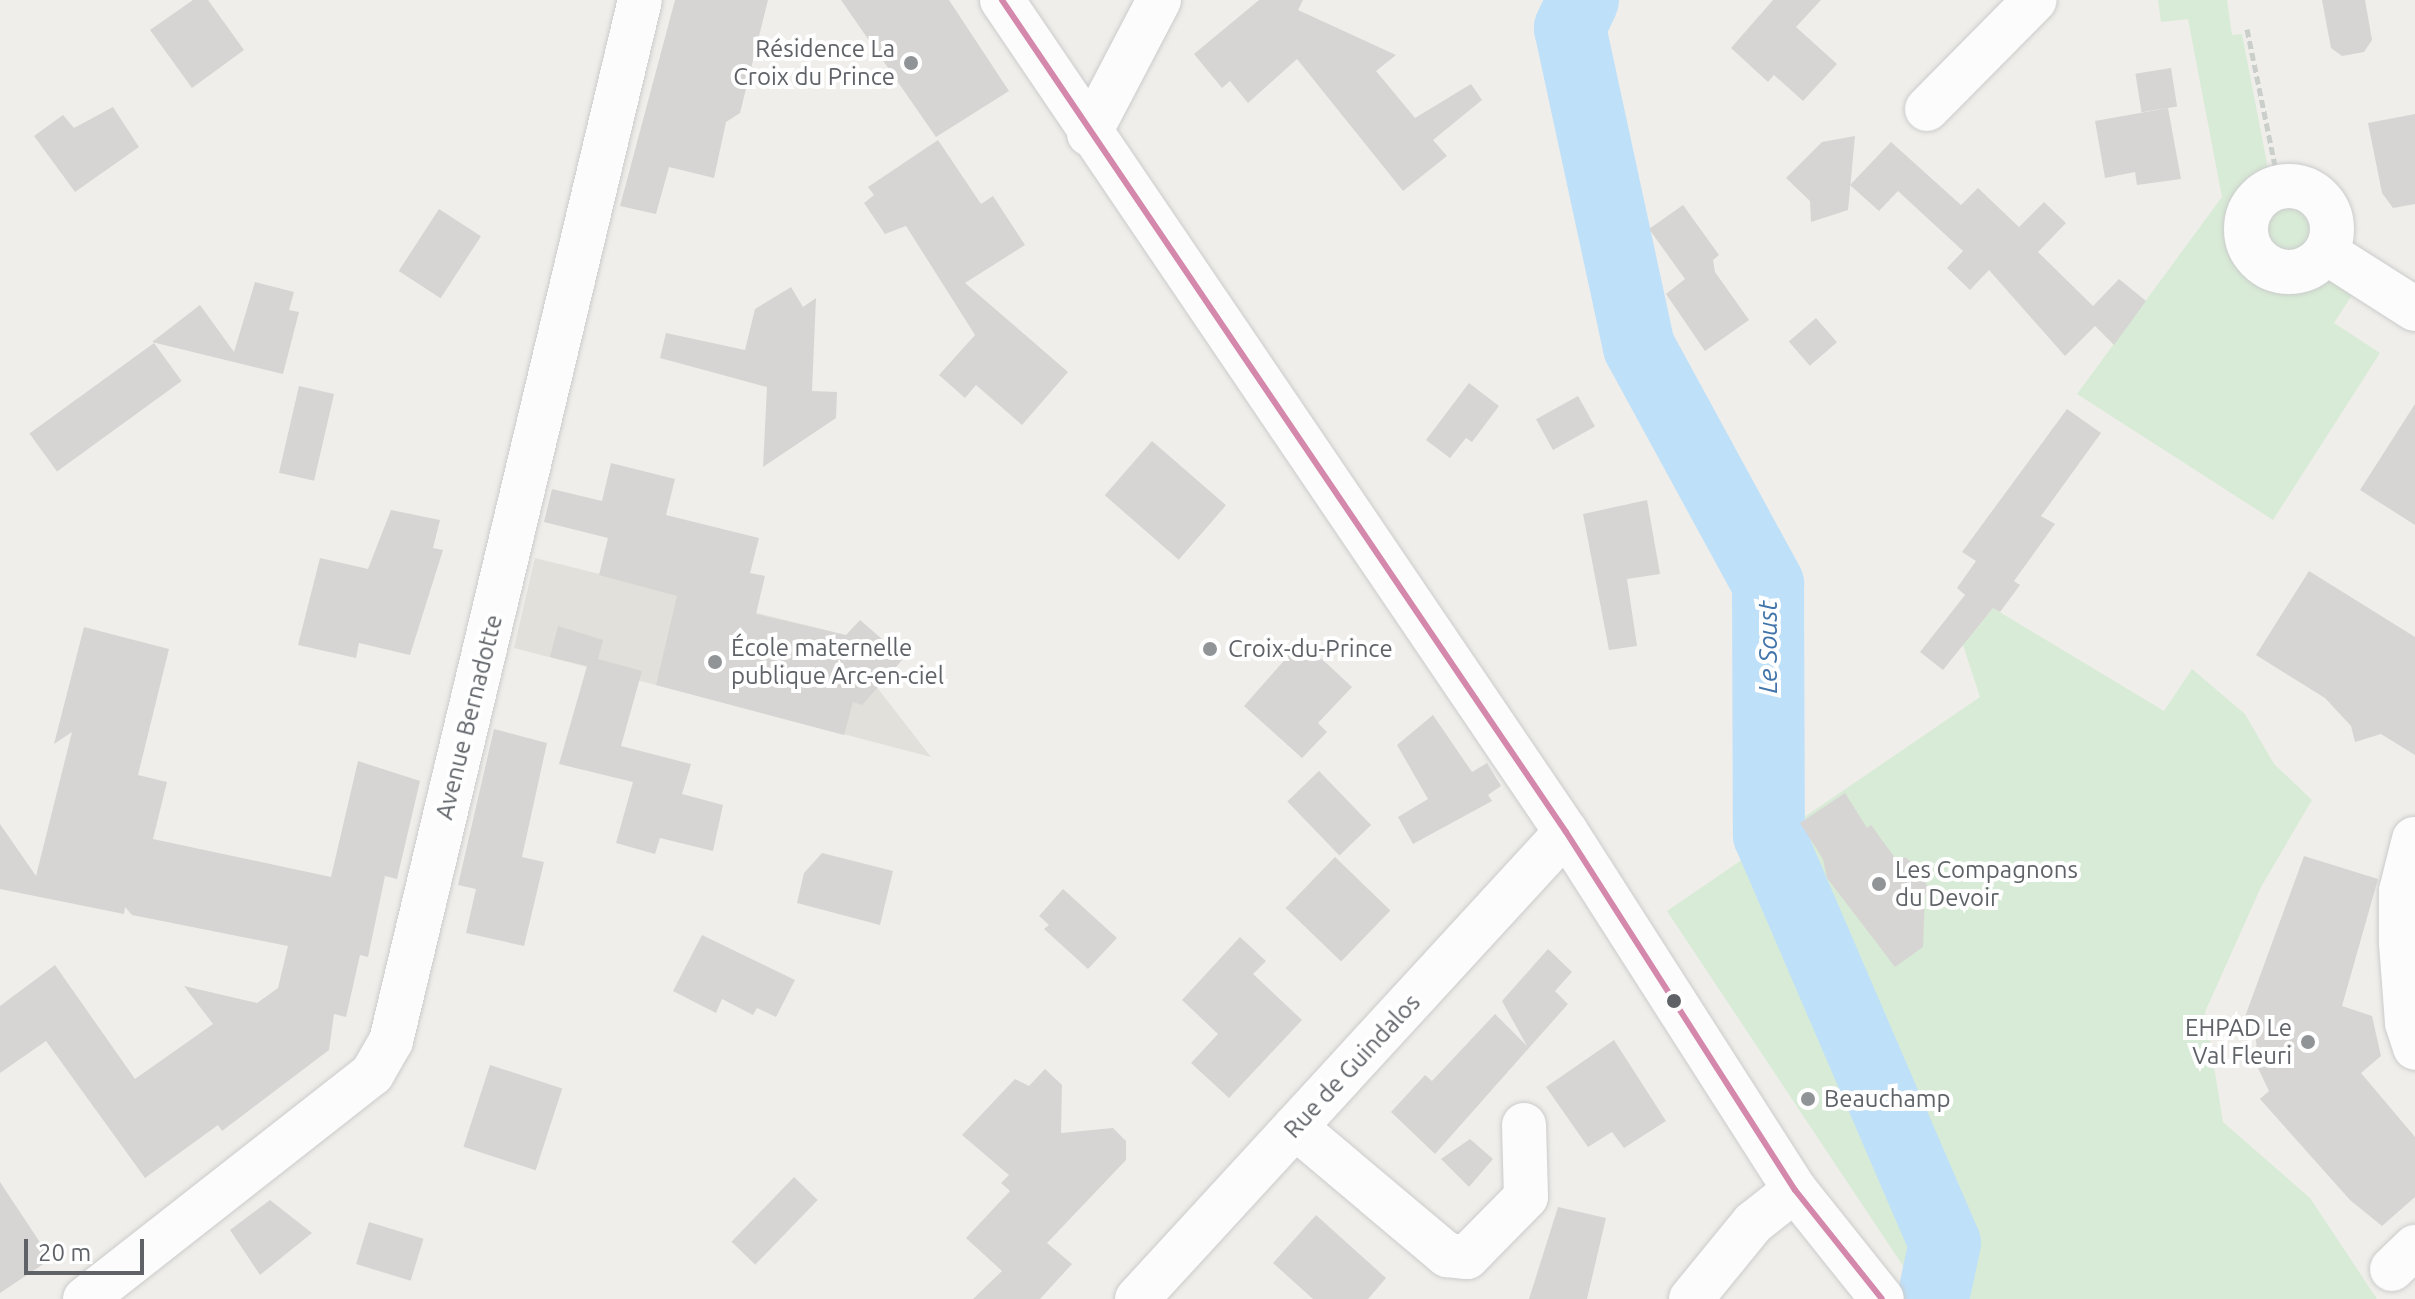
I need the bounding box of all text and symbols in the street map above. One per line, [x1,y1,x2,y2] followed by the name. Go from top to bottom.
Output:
[733,35,895,91] place label: Résidence La Croix du Prince
[902,54,920,72] marker: Résidence La Croix du Prince
[1752,600,1784,694] water label: Le Soust
[430,612,508,822] street label: Avenue Bernadotte
[731,634,944,690] place label: École maternelle publique Arc-en-ciel
[1228,635,1393,663] place label: Croix-du-Prince
[1199,638,1221,660] marker: Croix-du-Prince
[706,653,724,671] marker: École maternelle publique Arc-en-ciel
[1895,856,2078,912] place label: Les Compagnons du Devoir
[1870,875,1888,893] marker: Les Compagnons du Devoir
[1278,988,1426,1144] street label: Rue de Guindalos
[1666,993,1682,1009] unlabelled marker
[2185,1014,2292,1070] place label: EHPAD Le Val Fleuri
[2299,1033,2317,1051] marker: EHPAD Le Val Fleuri
[1824,1085,1950,1113] place label: Beauchamp
[1799,1090,1817,1108] marker: Beauchamp
[28,1223,148,1273] scale bar
[38,1239,91,1266] text: 20 m

